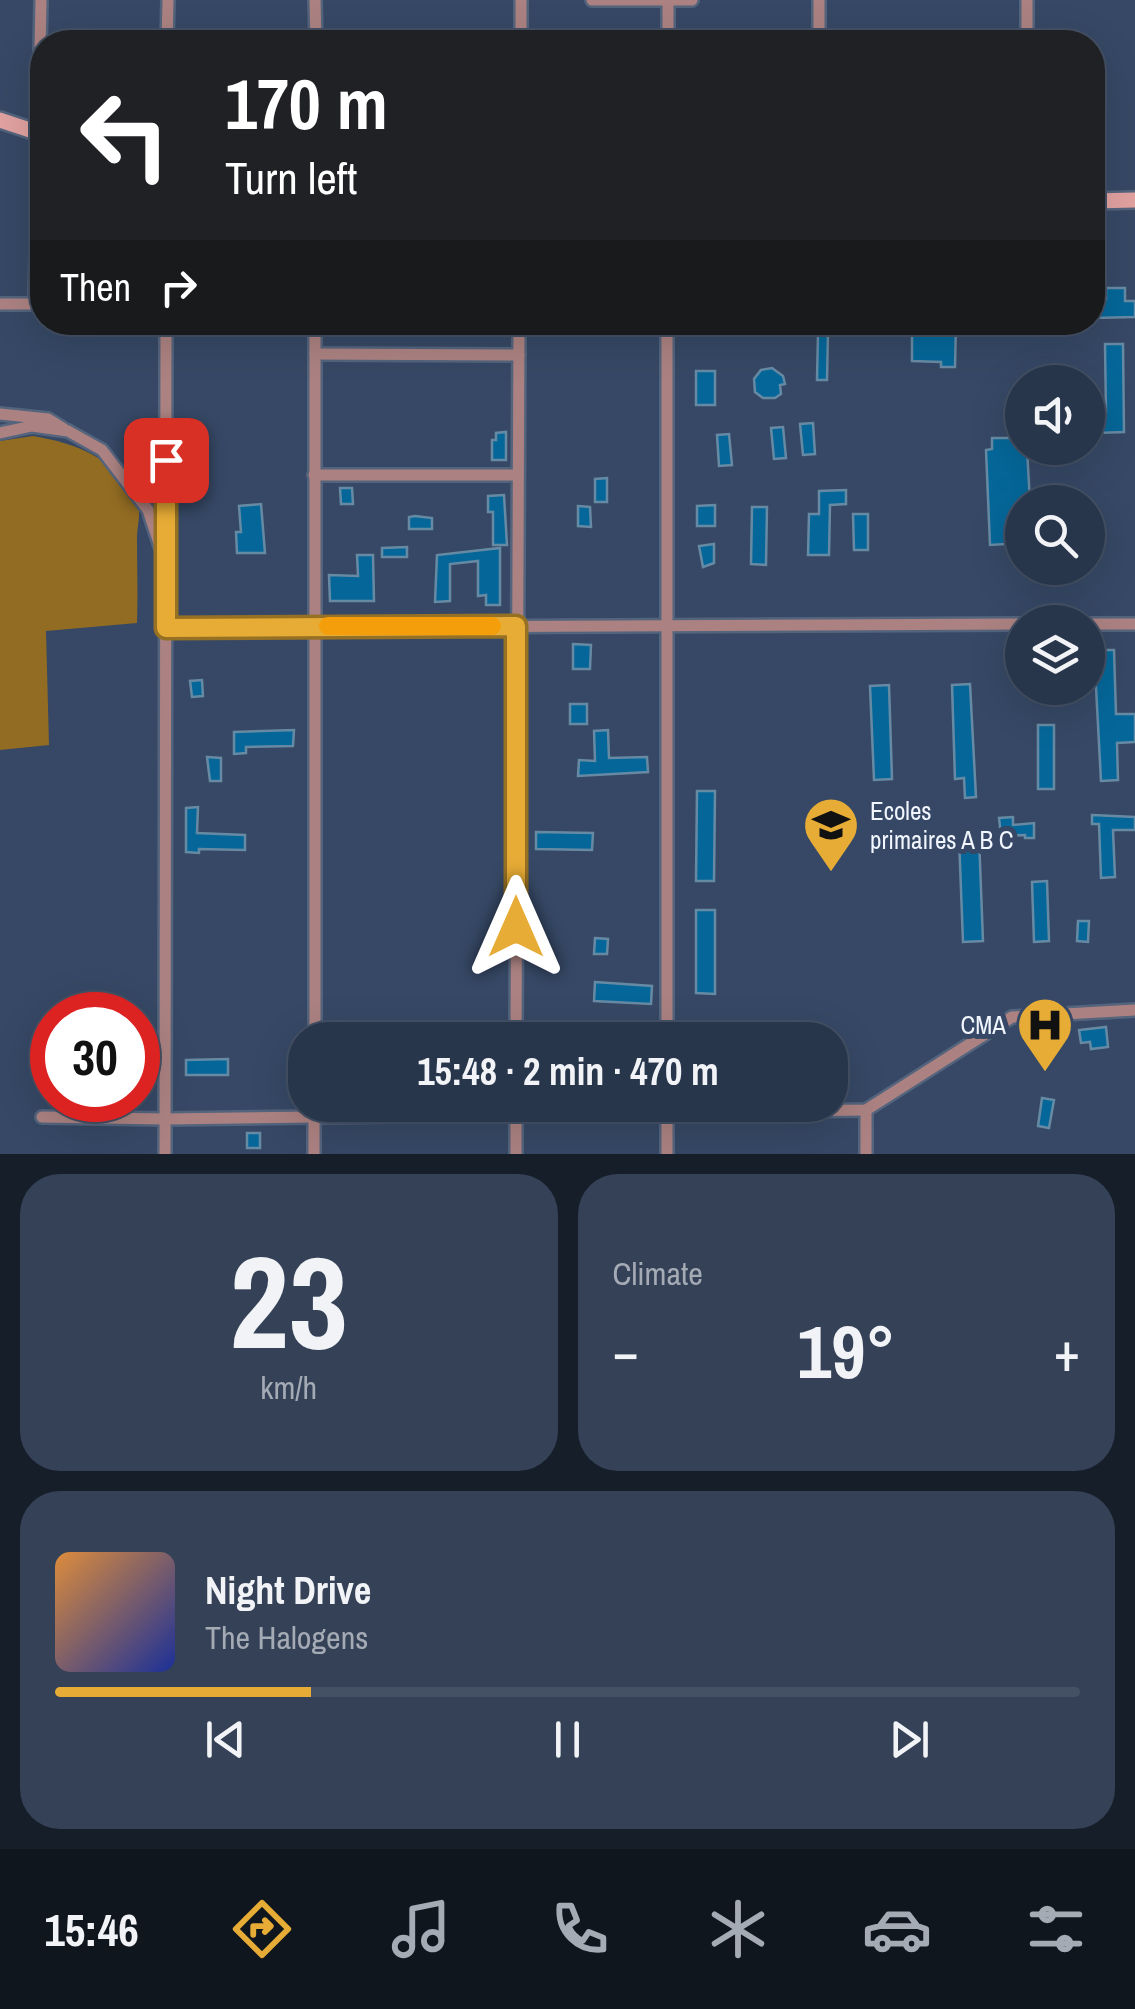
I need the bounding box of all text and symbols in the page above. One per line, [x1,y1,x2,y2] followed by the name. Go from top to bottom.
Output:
[225,57,388,151] text: 170 m
[60,70,190,200] icon: left
[225,147,357,208] text: Turn left
[151,260,206,315] icon: right
[60,262,131,313] text: Then
[1005,365,1105,705] map controls
[1005,365,1105,465] button: sound
[124,418,209,503] pin
[139,433,194,488] icon: arrive
[1005,485,1105,585] button: search
[1005,605,1105,705] button: layers
[870,794,1014,857] place label: Ecoles primaires A B C
[801,795,861,874] school or university icon: Ecoles primaires A B C
[464,875,568,979] position arrow
[30,992,160,1122] speed limit sign: 30
[1015,995,1075,1074] hospital icon: CMA
[960,1008,1006,1042] place label: CMA
[417,1046,719,1097] text: 15:48 · 2 min · 470 m
[229,1213,348,1389] text: 23
[613,1252,703,1295] text: Climate
[797,1300,895,1401] text: 19°
[613,1314,639,1388] text: −
[1054,1314,1080,1388] text: +
[260,1366,317,1409] text: km/h
[205,1565,371,1616] text: Night Drive
[205,1616,368,1659] text: The Halogens
[198,1712,253,1767] icon: previous
[540,1712,595,1767] icon: pause
[882,1712,937,1767] icon: next
[227,1894,297,1964] icon: directions
[386,1894,456,1964] icon: music
[545,1894,615,1964] icon: phone
[703,1894,773,1964] icon: climate
[862,1894,932,1964] icon: car
[1021,1894,1091,1964] icon: filters
[44,1899,139,1960] text: 15:46

